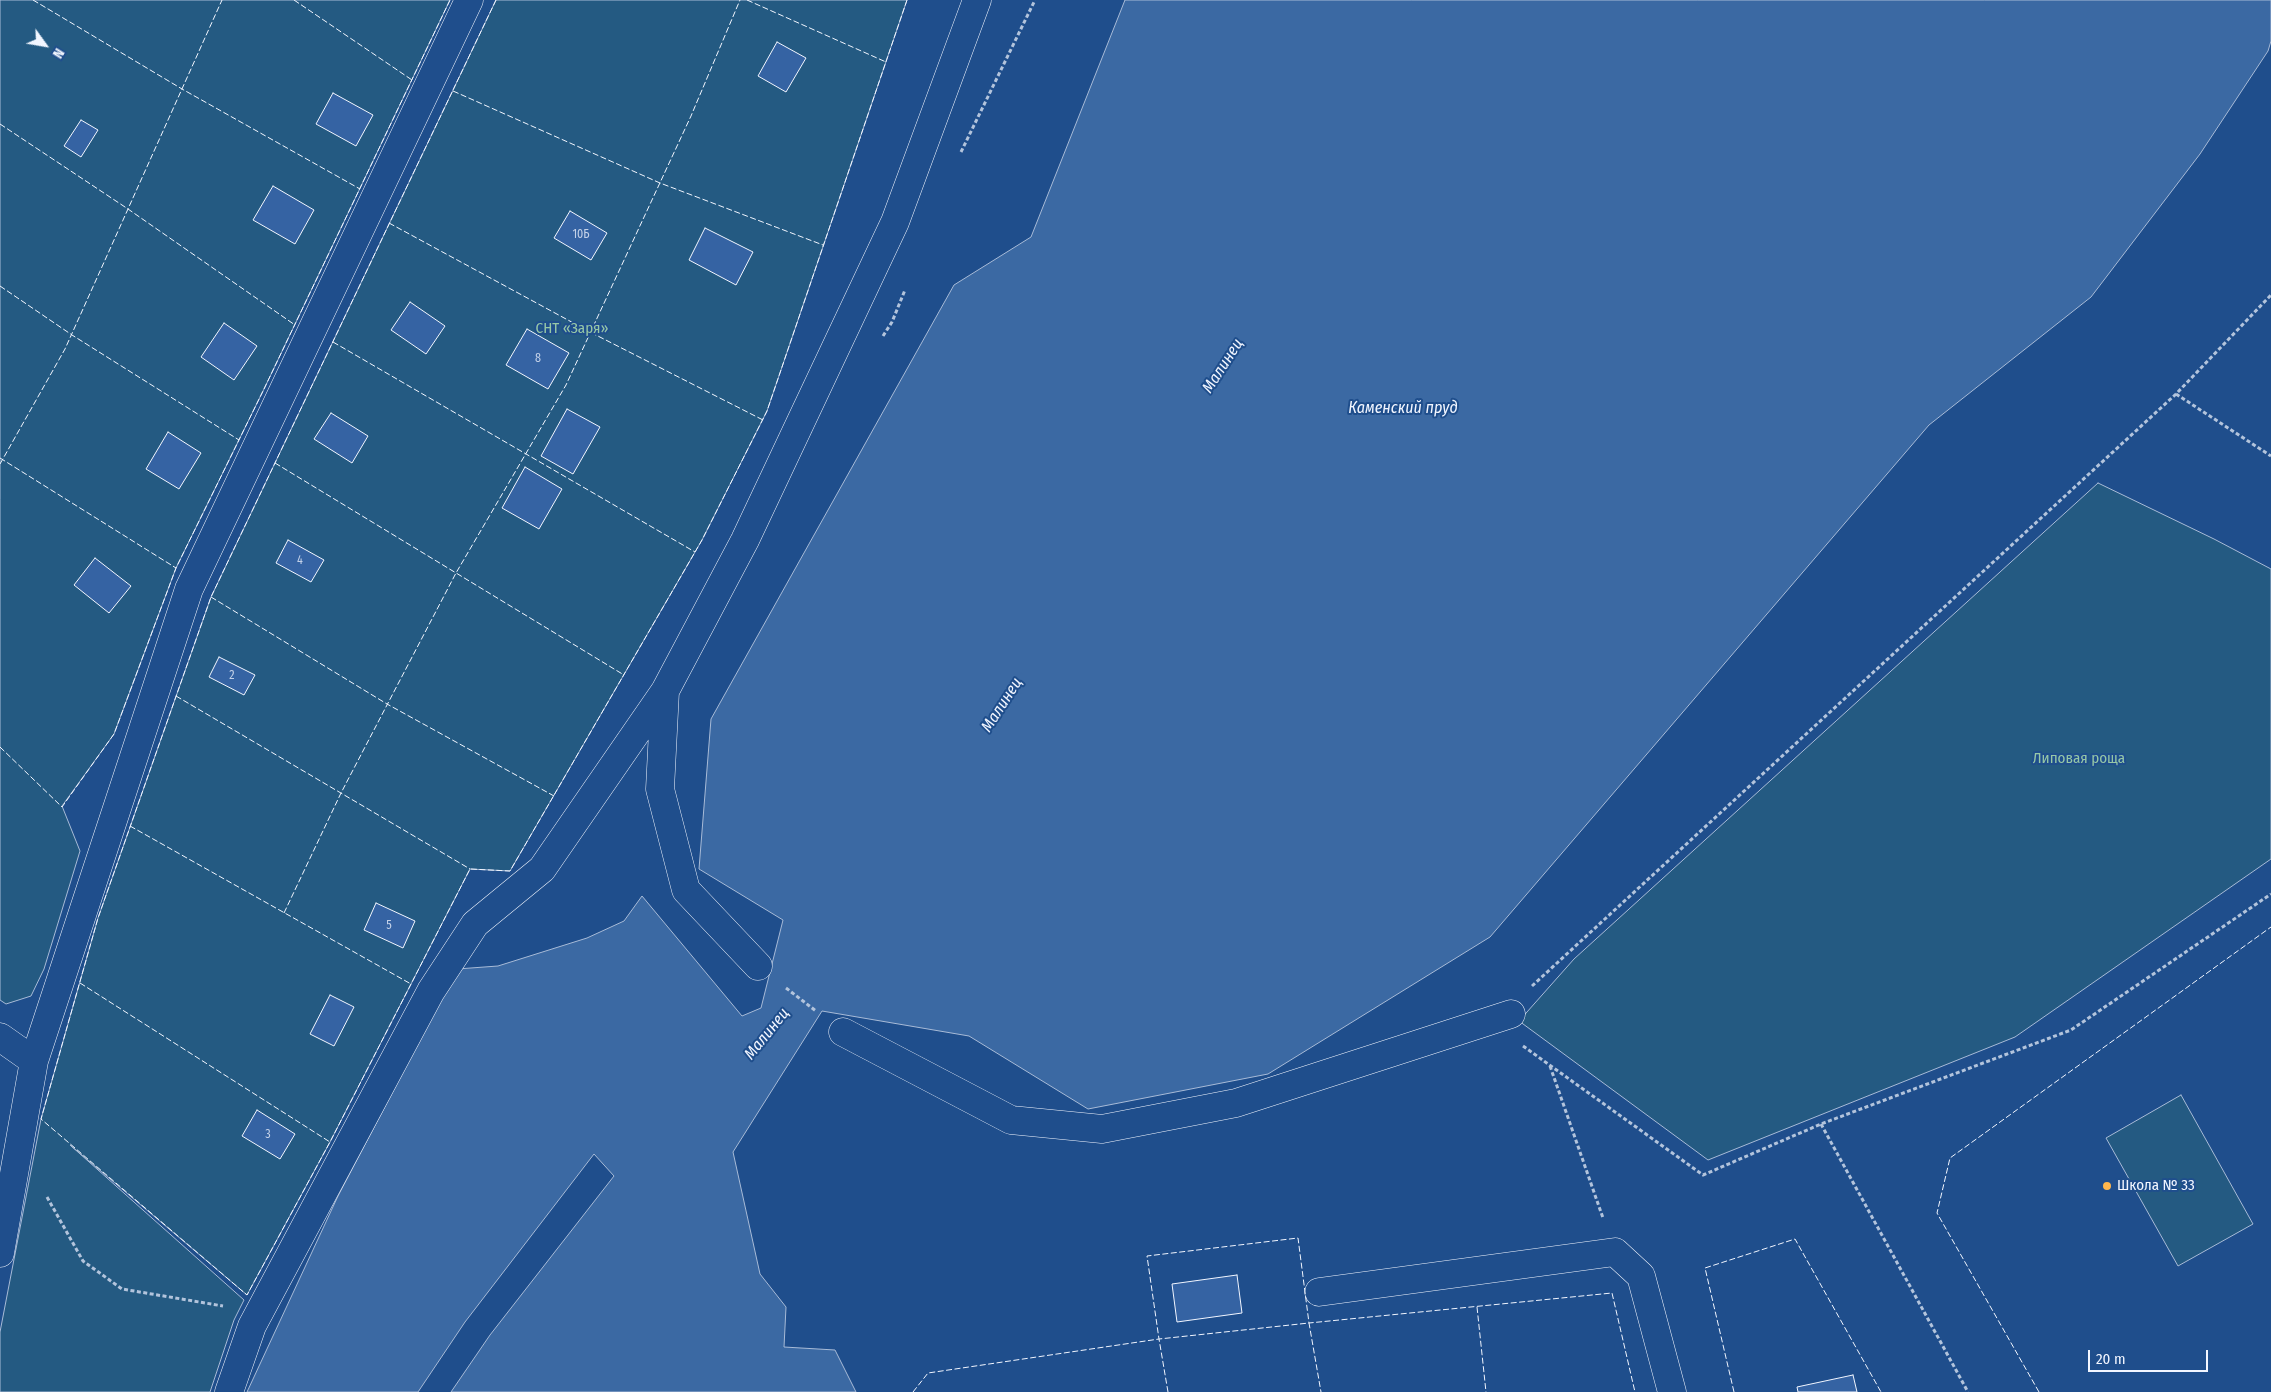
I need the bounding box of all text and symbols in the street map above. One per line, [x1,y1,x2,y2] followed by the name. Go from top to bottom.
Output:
[20,20,70,70] north arrow
[49,45,68,61] text: N
[572,228,590,242] house number: 10Б
[536,320,608,338] park label: СНТ «Заря»
[1198,335,1248,397] water label: Малинец
[535,352,541,366] house number: 8
[1348,399,1458,419] water label: Каменский пруд
[297,554,303,568] house number: 4
[229,669,235,683] house number: 2
[977,674,1027,736] water label: Малинец
[2033,750,2125,768] park label: Липовая роща
[386,919,392,933] house number: 5
[740,1004,794,1064] water label: Малинец
[265,1128,271,1142] house number: 3
[2117,1177,2195,1195] place label: Школа № 33
[2101,1180,2113,1192] marker: Школа № 33
[2091,1340,2211,1372] scale bar
[2096,1350,2126,1368] text: 20 m

